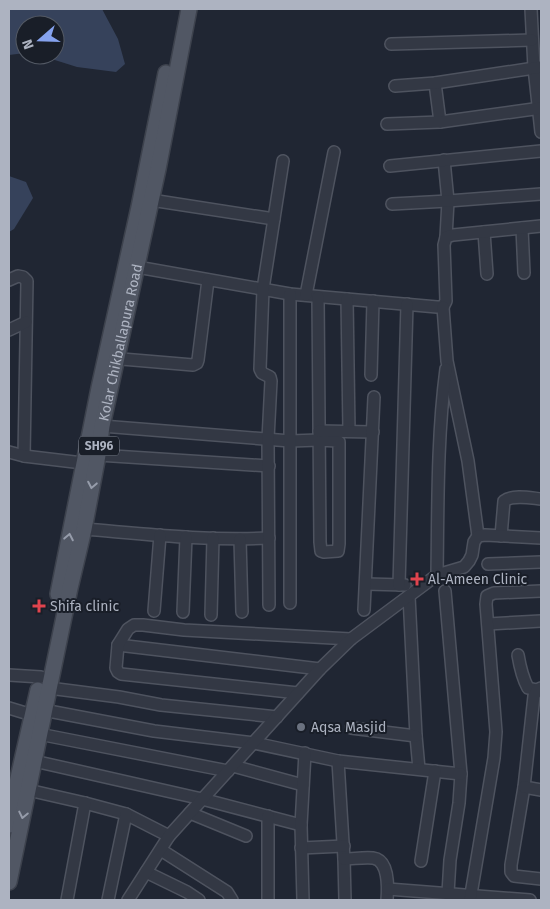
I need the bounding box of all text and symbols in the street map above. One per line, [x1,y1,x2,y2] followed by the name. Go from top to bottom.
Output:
[15,15,65,65] north arrow
[19,37,38,52] text: N
[95,262,146,423] street label: Kolar Chikballapura Road
[79,436,119,456] road number: SH96
[88,481,98,489] one-way arrow
[64,533,74,542] one-way arrow
[428,571,528,588] place label: Al-Ameen Clinic
[410,572,424,586] marker: Al-Ameen Clinic
[50,598,119,615] place label: Shifa clinic
[32,599,46,613] marker: Shifa clinic
[311,719,386,736] place label: Aqsa Masjid
[295,721,307,733] marker: Aqsa Masjid
[18,811,28,820] one-way arrow

